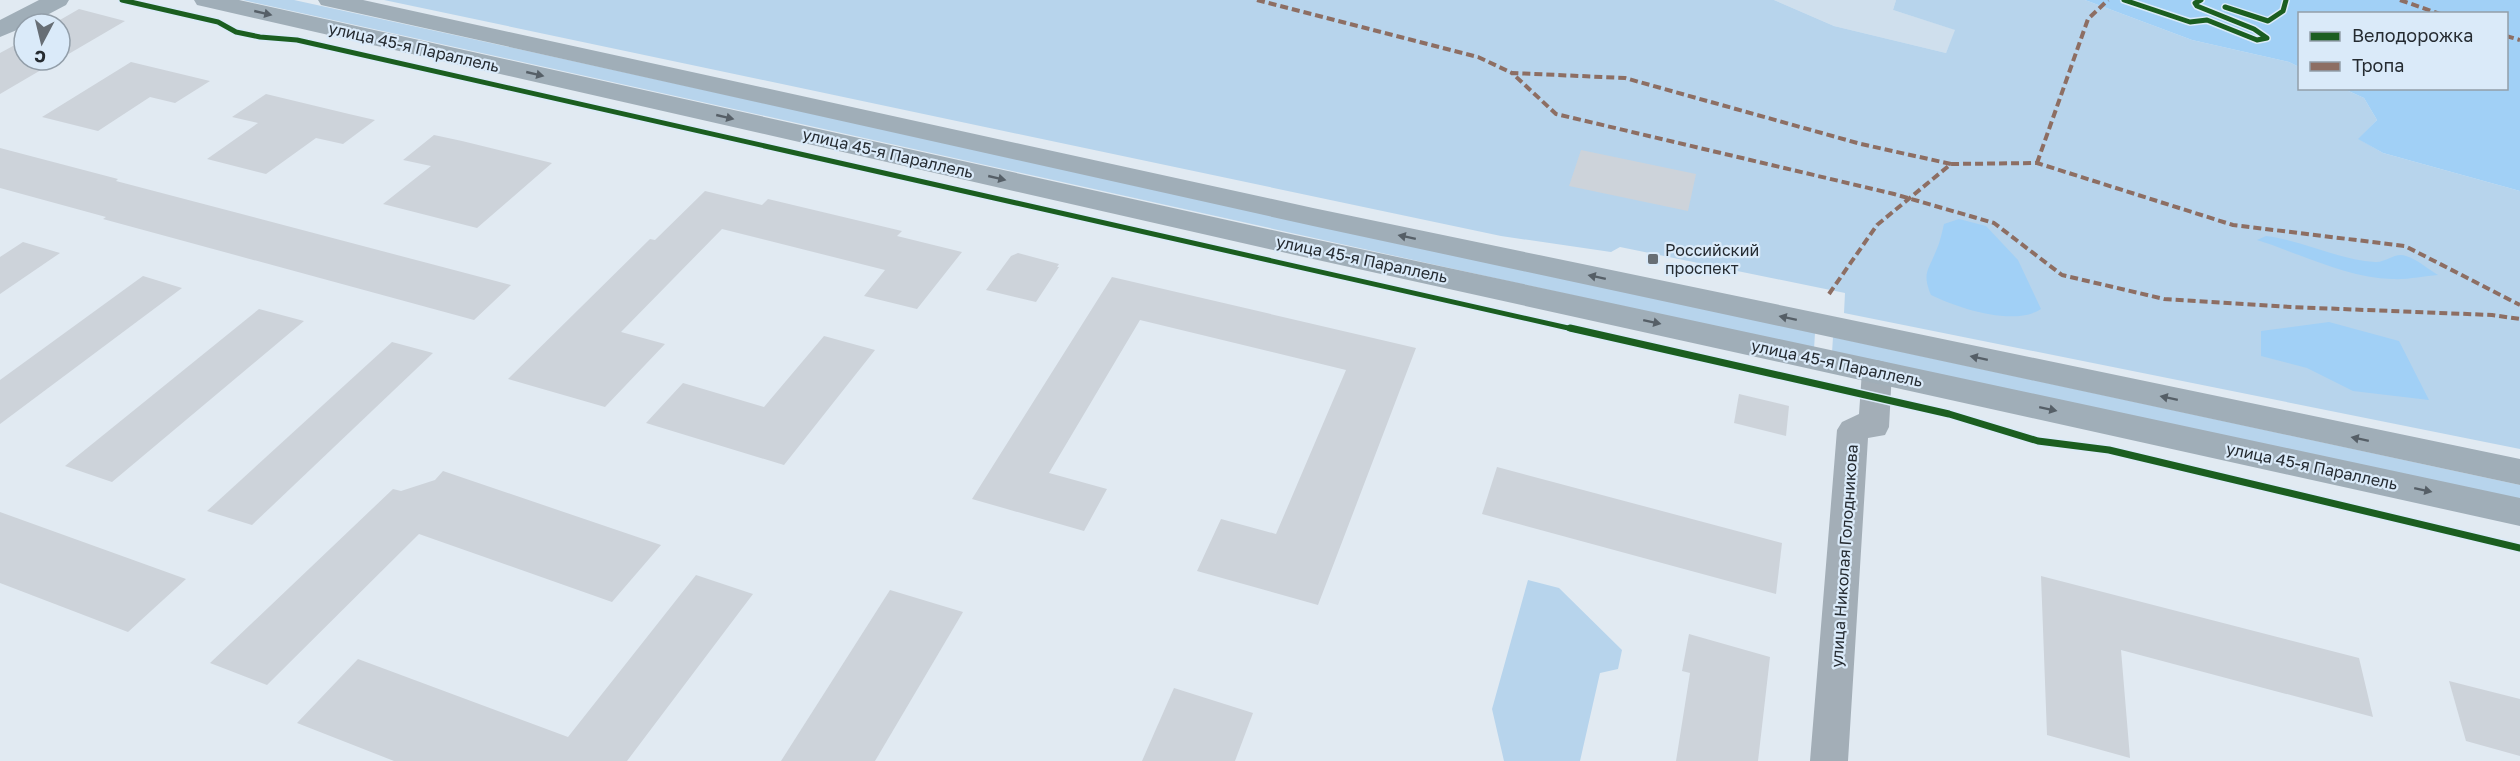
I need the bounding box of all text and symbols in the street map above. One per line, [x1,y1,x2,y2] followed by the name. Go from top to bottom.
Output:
[253,9,272,18] one-way arrow
[12,12,72,72] north arrow
[2298,12,2508,90] legend
[327,18,501,76] street label: улица 45-я Параллель
[2352,24,2473,46] text: Велодорожка
[33,46,47,68] text: С
[2352,54,2404,76] text: Тропа
[526,70,545,79] one-way arrow
[716,113,735,122] one-way arrow
[801,124,975,182] street label: улица 45-я Параллель
[988,174,1007,183] one-way arrow
[1275,231,1449,287] street label: улица 45-я Параллель
[1397,232,1416,241] one-way arrow
[1665,240,1759,278] place label: Российский проспект
[1646,252,1660,266] marker: Российский проспект
[1588,272,1607,282] one-way arrow
[1779,312,1797,322] one-way arrow
[1643,318,1661,328] one-way arrow
[1750,335,1924,391] street label: улица 45-я Параллель
[1969,353,1988,362] one-way arrow
[2160,393,2179,402] one-way arrow
[2038,404,2057,414] one-way arrow
[2350,434,2369,443] one-way arrow
[2225,438,2399,494] street label: улица 45-я Параллель
[1826,444,1862,668] street label: улица Николая Голодникова
[2414,486,2432,496] one-way arrow

